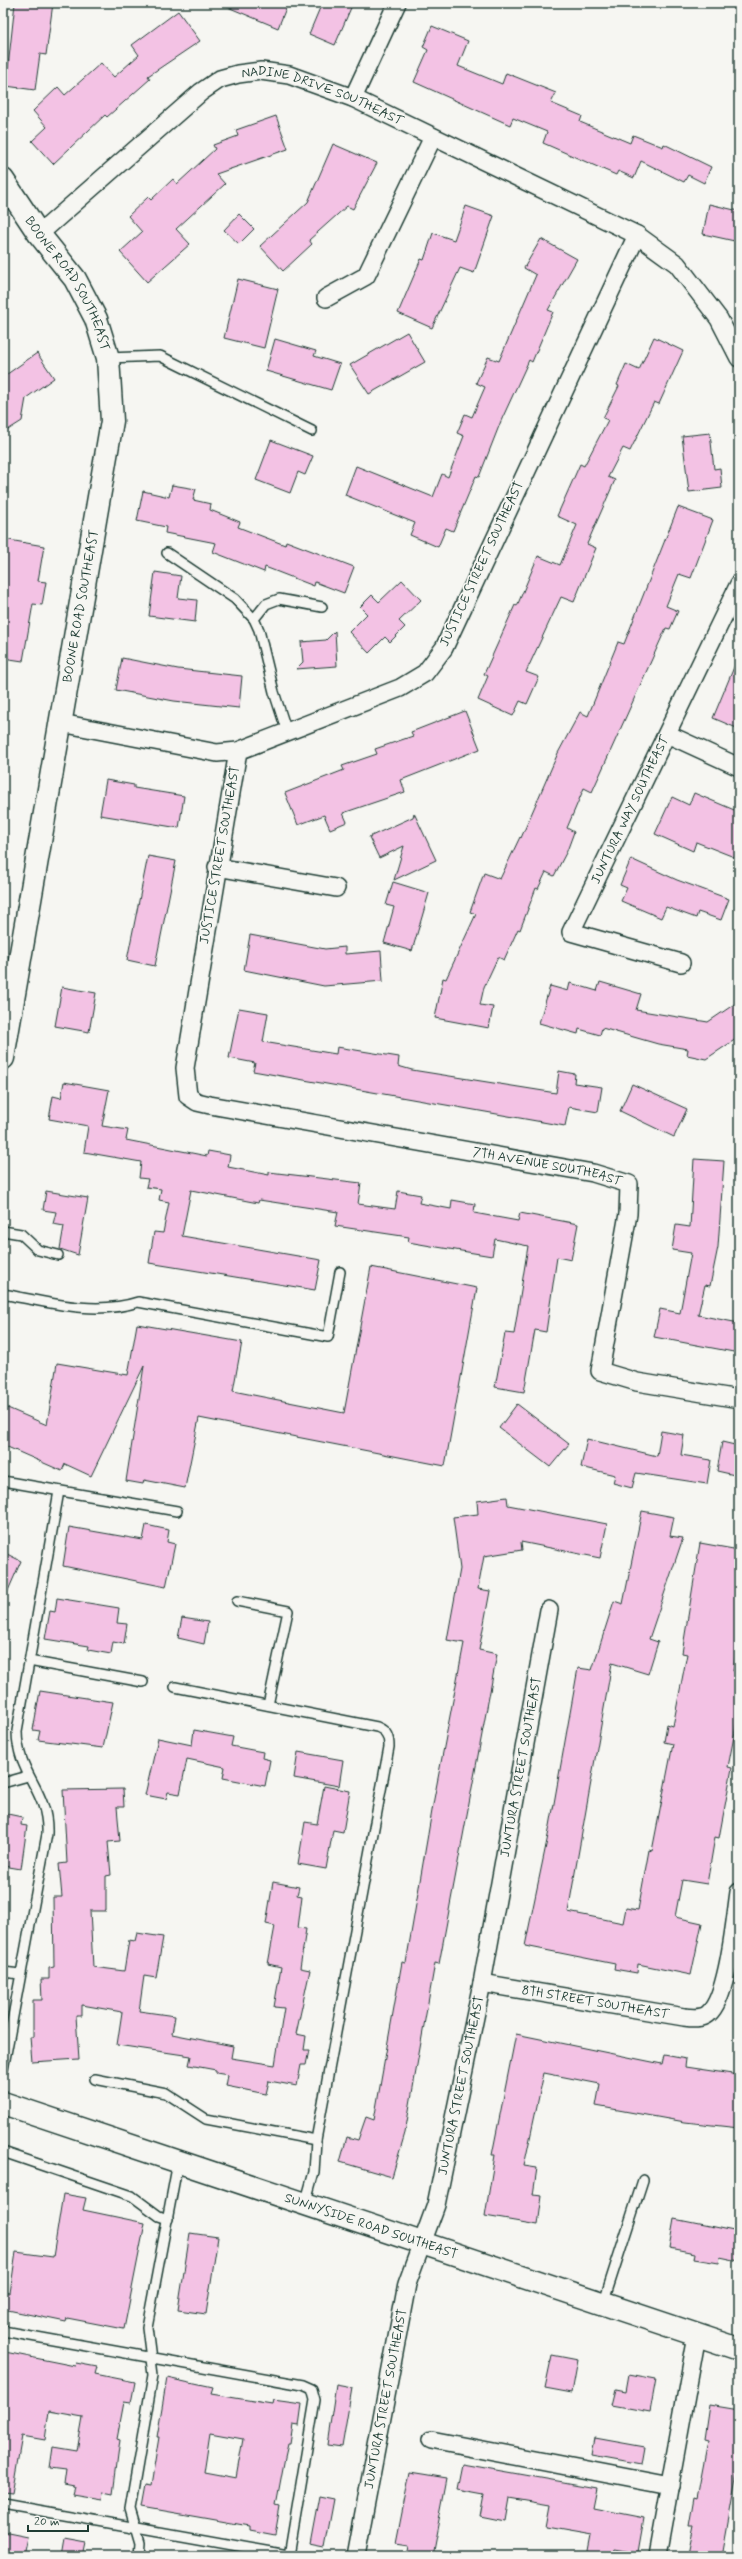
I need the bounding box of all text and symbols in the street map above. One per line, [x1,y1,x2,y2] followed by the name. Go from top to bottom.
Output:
[240,62,407,130] street label: NADINE DRIVE SOUTHEAST
[21,213,114,353] street label: BOONE ROAD SOUTHEAST
[436,478,528,649] street label: JUSTICE STREET SOUTHEAST
[59,528,103,684] street label: BOONE ROAD SOUTHEAST
[587,732,674,887] street label: JUNTURA WAY SOUTHEAST
[196,764,244,945] street label: JUSTICE STREET SOUTHEAST
[472,1143,625,1190] street label: 7TH AVENUE SOUTHEAST
[496,1675,545,1859] street label: JUNTURA STREET SOUTHEAST
[521,1981,671,2023] street label: 8TH STREET SOUTHEAST
[434,1994,488,2177] street label: JUNTURA STREET SOUTHEAST
[282,2189,460,2263] street label: SUNNYSIDE ROAD SOUTHEAST
[360,2307,411,2490] street label: JUNTURA STREET SOUTHEAST
[28,2507,88,2533] scale bar
[34,2514,60,2530] text: 20 m

